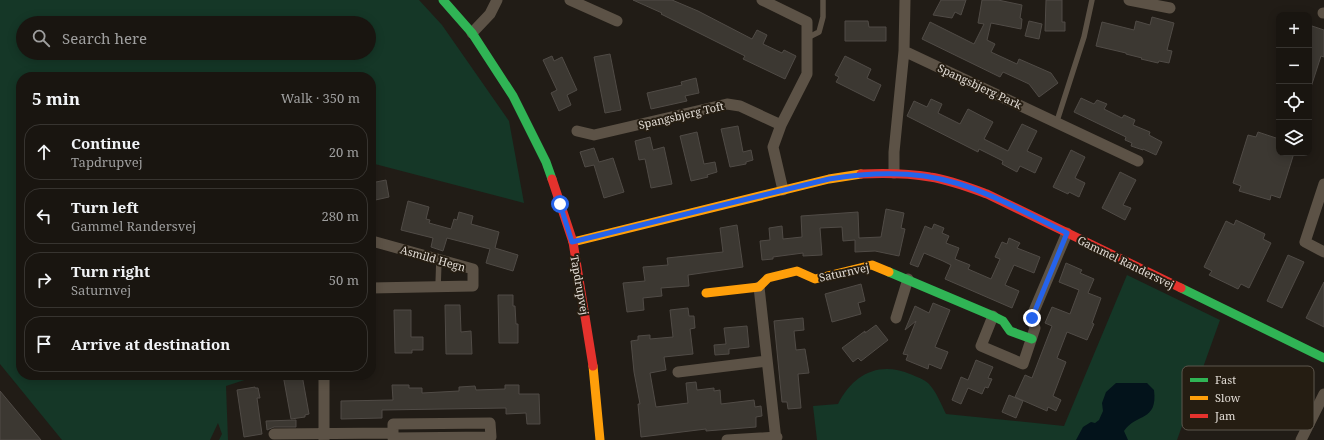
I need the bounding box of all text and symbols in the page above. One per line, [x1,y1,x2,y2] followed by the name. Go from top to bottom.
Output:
[1276,12,1312,156] map controls
[1276,12,1312,48] button: +
[16,16,376,60] search box
[30,27,52,49] icon: search
[62,28,147,48] text: Search here
[1276,48,1312,84] button: −
[935,60,1025,112] street label: Spangsbjerg Park
[1276,84,1312,120] button: locate
[32,87,80,110] text: 5 min
[281,89,360,107] text: Walk · 350 m
[637,98,725,132] street label: Spangsbjerg Toft
[1276,120,1312,156] button: layers
[71,133,140,153] text: Continue
[33,141,55,163] icon: ahead
[329,143,359,161] text: 20 m
[71,153,143,171] text: Tapdrupvej
[551,195,569,213] route start
[71,197,139,217] text: Turn left
[33,205,55,227] icon: left
[322,207,359,225] text: 280 m
[71,217,196,235] text: Gammel Randersvej
[1075,232,1177,292] street label: Gammel Randersvej
[399,242,467,274] street label: Asmild Hegn
[567,254,593,316] street label: Tapdrupvej
[818,259,870,285] street label: Saturnvej
[71,261,150,281] text: Turn right
[33,269,55,291] icon: right
[329,271,359,289] text: 50 m
[71,281,131,299] text: Saturnvej
[1023,309,1041,327] route end
[33,333,55,355] icon: arrive
[71,334,230,354] text: Arrive at destination
[1182,366,1314,430] legend
[1215,372,1236,387] text: Fast
[1215,390,1241,405] text: Slow
[1214,408,1236,423] text: Jam

